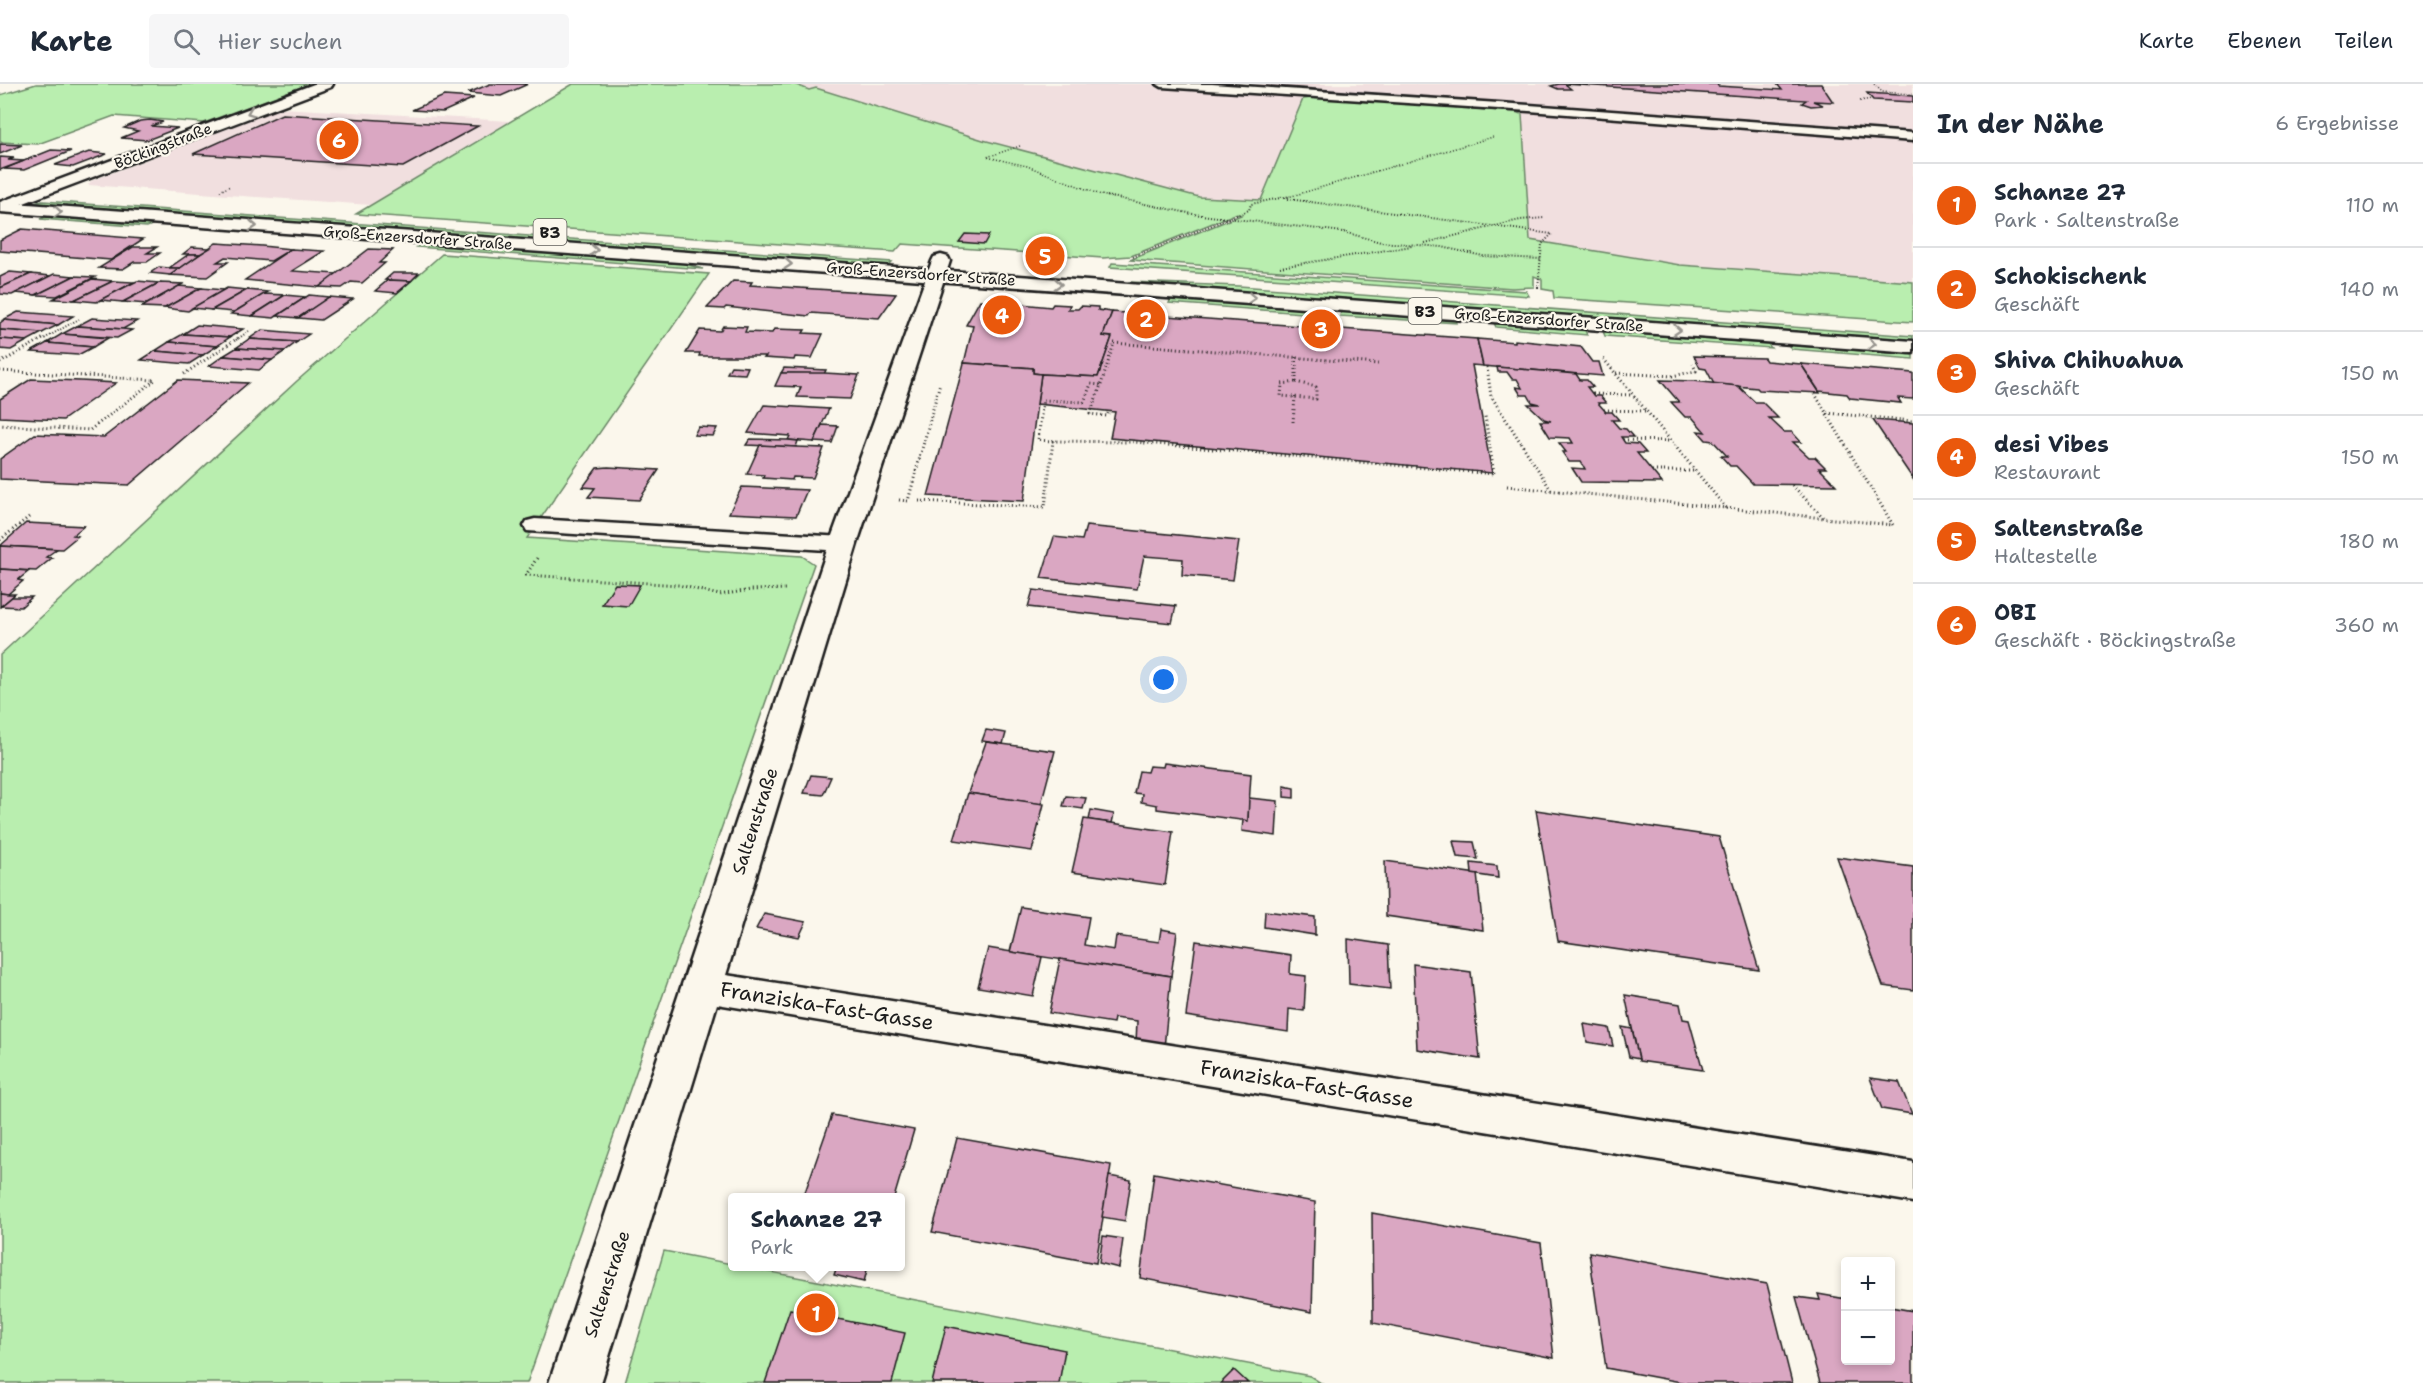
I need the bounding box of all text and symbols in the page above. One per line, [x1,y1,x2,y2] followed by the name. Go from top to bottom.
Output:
[149,14,569,68] search box
[30,22,113,60] text: Karte
[170,25,203,58] icon: search
[218,27,342,56] text: Hier suchen
[2139,27,2194,55] text: Karte
[2227,27,2302,55] text: Ebenen
[2335,27,2393,55] text: Teilen
[247,105,258,117] one-way arrow
[1937,106,2104,141] text: In der Nähe
[2275,110,2399,136] text: 6 Ergebnisse
[111,118,215,174] street label: Böckingstraße
[320,118,358,162] pin: 6
[1994,178,2126,207] text: Schanze 27
[1952,192,1961,218] text: 1
[2345,192,2399,218] text: 110 m
[54,205,63,218] one-way arrow
[1994,207,2180,233] text: Park · Saltenstraße
[248,219,257,232] one-way arrow
[534,219,566,245] road number: B3
[323,221,513,255] street label: Groß-Enzersdorfer Straße
[1026,234,1064,279] pin: 5
[589,244,598,257] one-way arrow
[826,257,1016,291] street label: Groß-Enzersdorfer Straße
[784,258,793,271] one-way arrow
[1994,262,2147,291] text: Schokischenk
[1950,276,1964,302] text: 2
[2340,276,2399,302] text: 140 m
[1053,277,1062,290] one-way arrow
[1994,291,2080,317] text: Geschäft
[982,292,1022,338] pin: 4
[1248,292,1257,305] one-way arrow
[1126,296,1166,342] pin: 2
[1408,298,1442,324] road number: B3
[1454,303,1644,337] street label: Groß-Enzersdorfer Straße
[1302,306,1340,352] pin: 3
[1673,323,1682,336] one-way arrow
[1867,337,1876,350] one-way arrow
[1994,346,2183,375] text: Shiva Chihuahua
[1950,360,1964,386] text: 3
[2341,360,2399,386] text: 150 m
[1994,375,2080,401] text: Geschäft
[1994,430,2109,459] text: desi Vibes
[1950,444,1964,470] text: 4
[2341,444,2399,470] text: 150 m
[1994,459,2101,485] text: Restaurant
[1994,514,2143,543] text: Saltenstraße
[1950,528,1963,554] text: 5
[2339,528,2399,554] text: 180 m
[1994,543,2098,569] text: Haltestelle
[1994,598,2036,627] text: OBI
[1950,612,1964,638] text: 6
[2334,612,2399,638] text: 360 m
[1994,627,2236,653] text: Geschäft · Böckingstraße
[1149,665,1178,694] your location
[726,764,784,878] street label: Saltenstraße
[718,975,936,1037] street label: Franziska-Fast-Gasse
[1198,1053,1416,1115] street label: Franziska-Fast-Gasse
[728,1193,905,1271] popup
[751,1205,882,1234] text: Schanze 27
[578,1227,636,1341] street label: Saltenstraße
[751,1234,793,1260] text: Park
[1841,1257,1895,1365] map controls
[1841,1257,1895,1311] button: +
[796,1290,836,1336] pin: 1
[1841,1311,1895,1365] button: −

